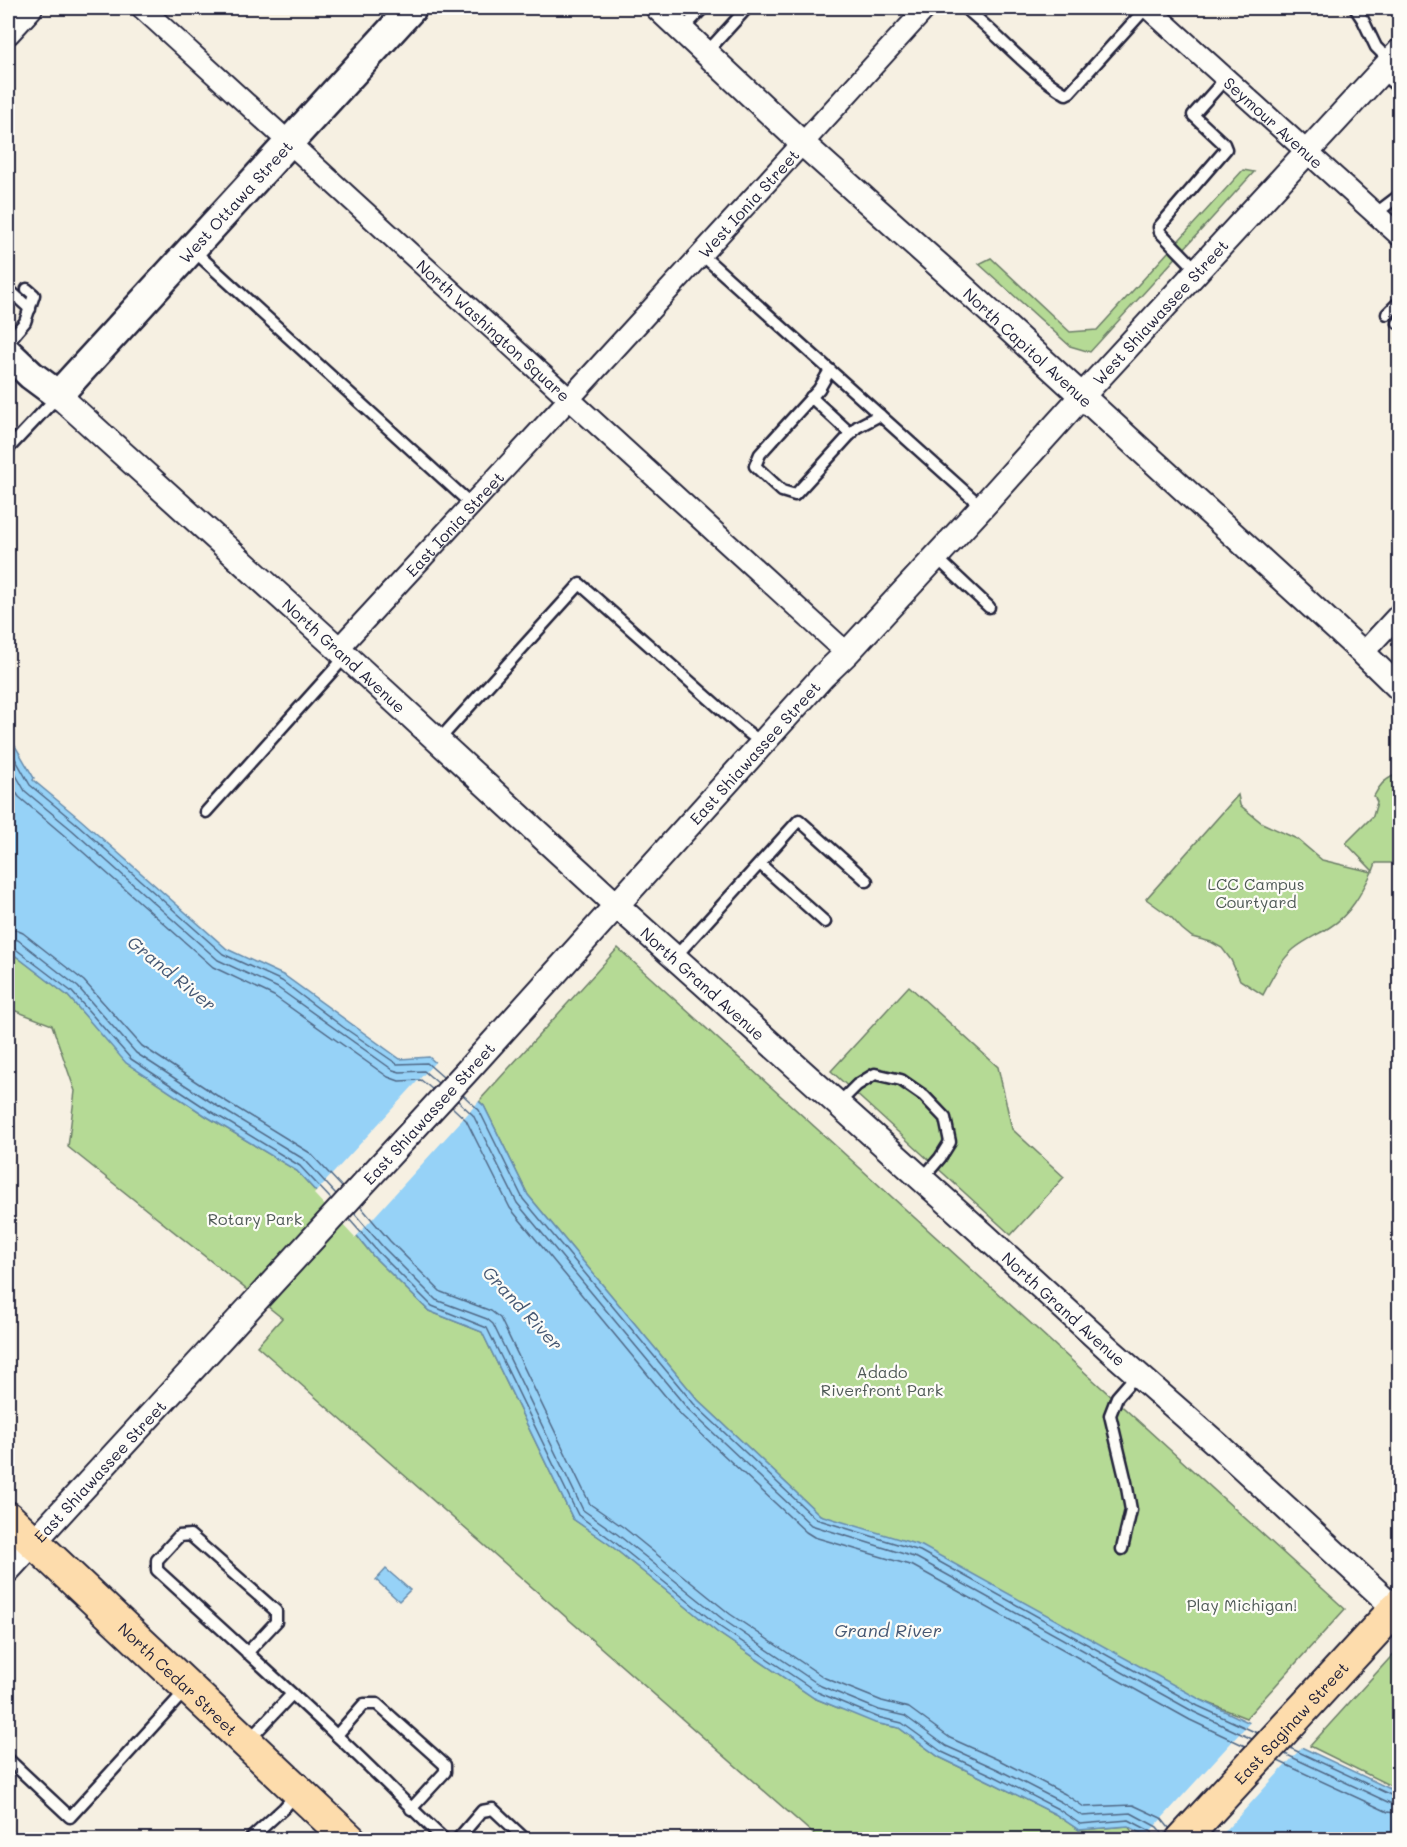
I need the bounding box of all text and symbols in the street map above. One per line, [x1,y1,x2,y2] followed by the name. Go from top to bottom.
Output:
[1220,72,1328,172] street label: Seymour Avenue
[174,135,297,267] street label: West Ottawa Street
[693,144,803,262] street label: West Ionia Street
[1087,234,1232,389] street label: West Shiawassee Street
[413,254,575,406] street label: North Washington Square
[959,282,1097,411] street label: North Capitol Avenue
[400,467,508,580] street label: East Ionia Street
[278,593,411,717] street label: North Grand Avenue
[684,676,824,828] street label: East Shiawassee Street
[1208,873,1304,912] park label: LCC Campus Courtyard
[637,922,770,1044] street label: North Grand Avenue
[123,930,221,1016] water label: Grand River
[358,1037,499,1188] street label: East Shiawassee Street
[208,1208,302,1229] park label: Rotary Park
[998,1247,1131,1370] street label: North Grand Avenue
[478,1261,568,1355] water label: Grand River
[821,1361,943,1400] park label: Adado Riverfront Park
[29,1395,170,1546] street label: East Shiawassee Street
[1187,1594,1297,1615] park label: Play Michigan!
[114,1617,242,1740] street label: North Cedar Street
[834,1618,942,1642] water label: Grand River
[1229,1657,1352,1788] street label: East Saginaw Street

